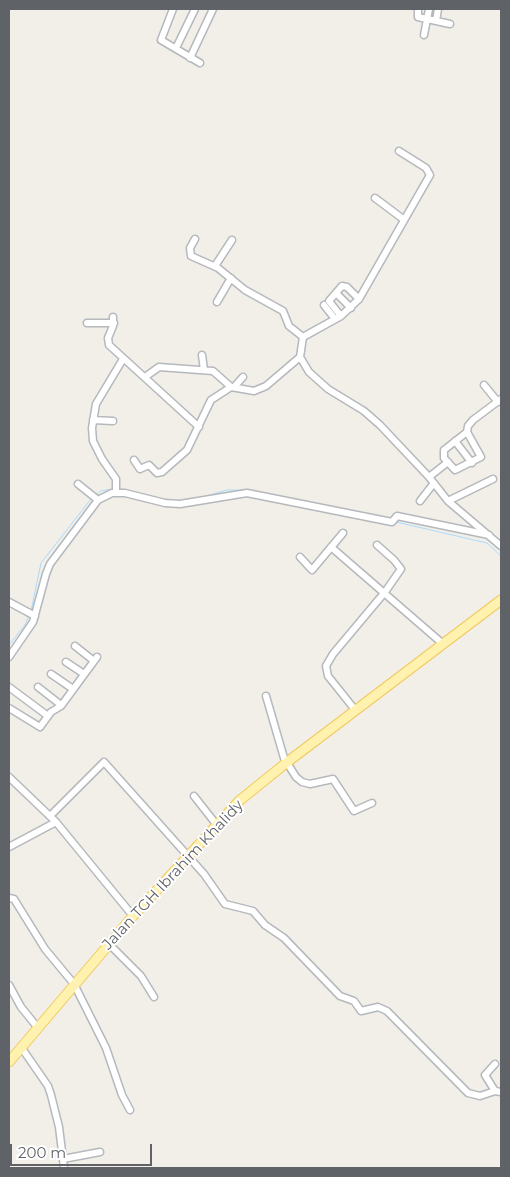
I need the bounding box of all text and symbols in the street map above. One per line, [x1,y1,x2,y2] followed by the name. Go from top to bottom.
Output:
[99,796,247,954] street label: Jalan TGH Ibrahim Khalidy
[12,1134,155,1166] scale bar
[18,1143,66,1162] text: 200 m

